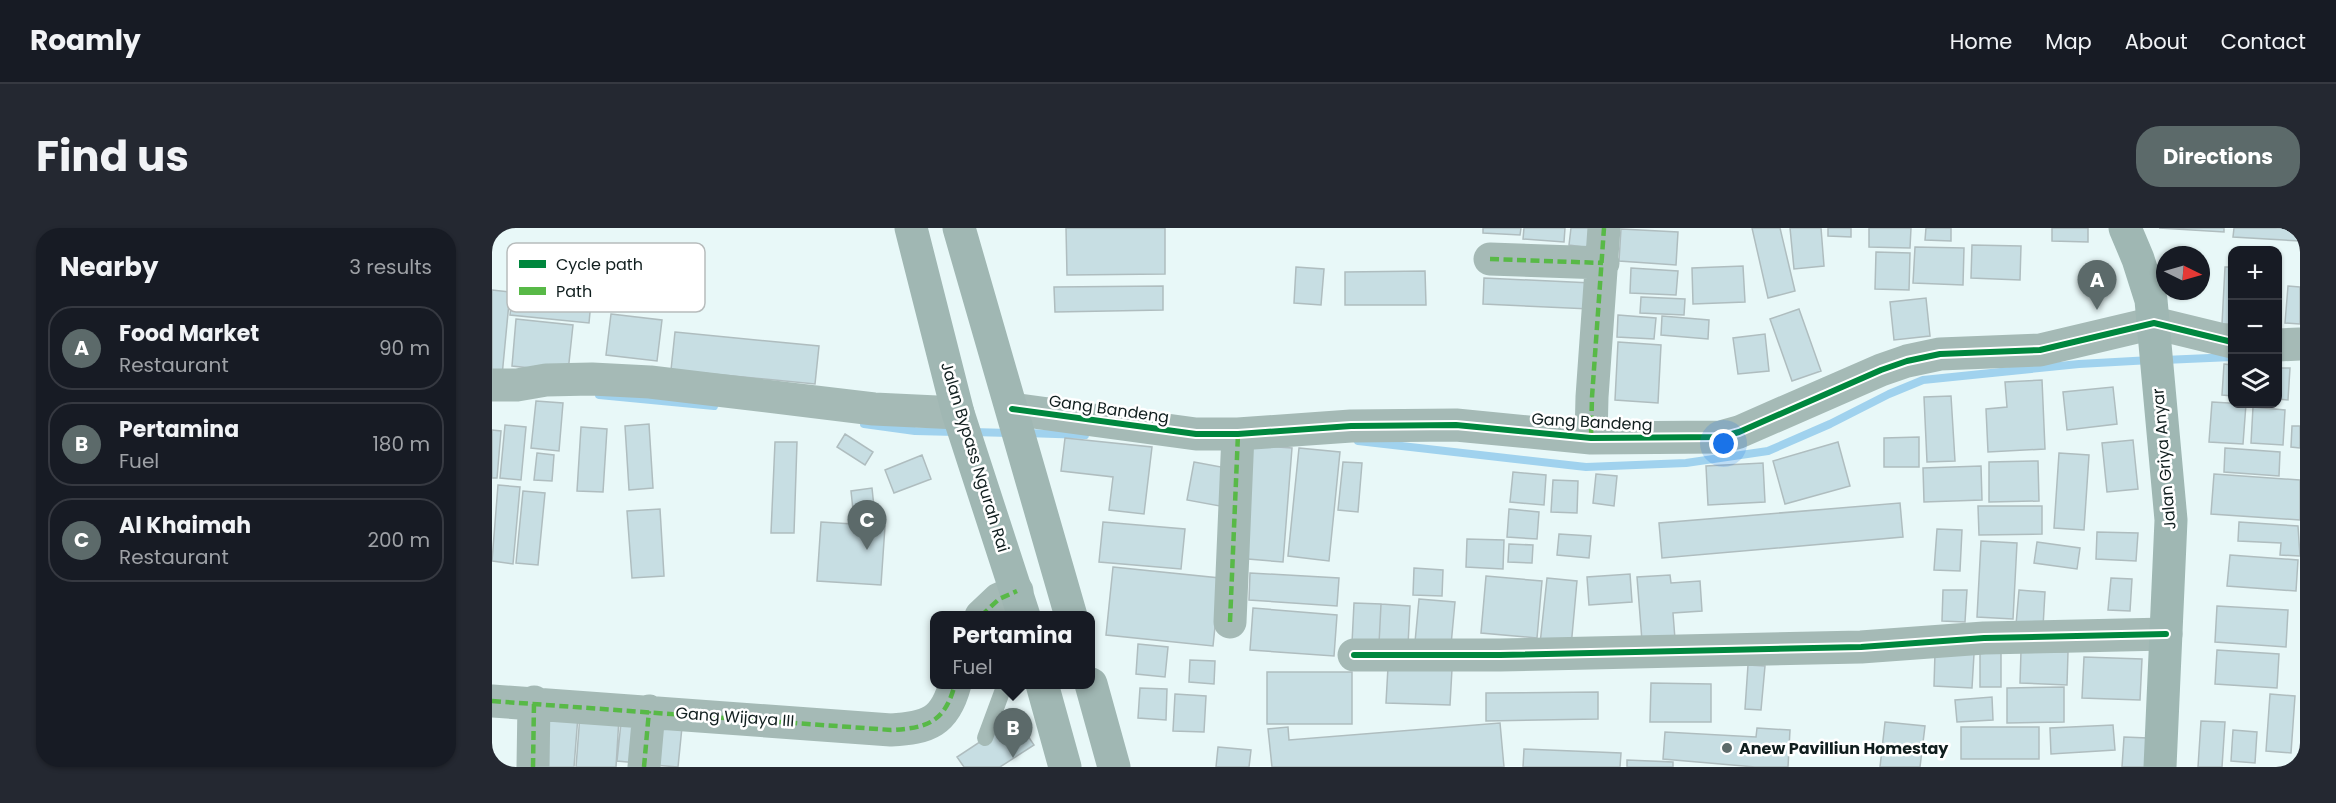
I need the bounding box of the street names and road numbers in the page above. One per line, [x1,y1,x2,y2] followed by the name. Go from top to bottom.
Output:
[935,359,1015,555] street label: Jalan Bypass Ngurah Rai
[2146,387,2182,531] street label: Jalan Griya Anyar
[1047,389,1171,429] street label: Gang Bandeng
[1531,407,1653,437] street label: Gang Bandeng
[675,701,795,733] street label: Gang Wijaya III

